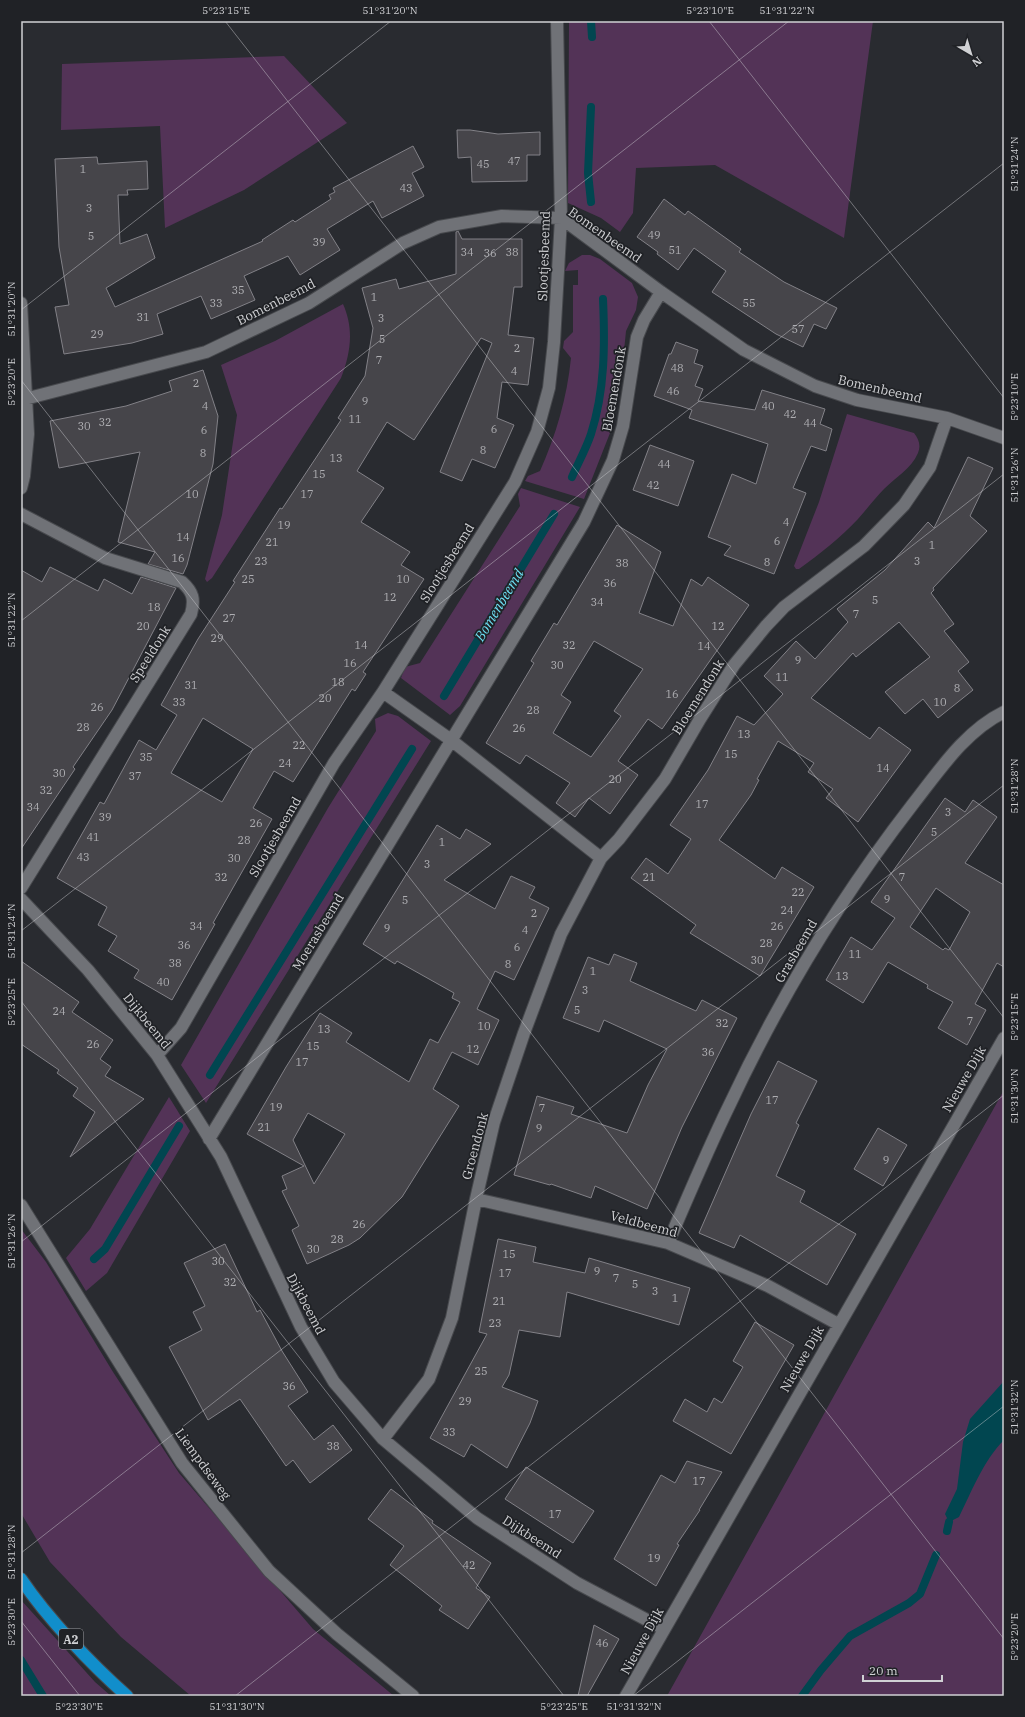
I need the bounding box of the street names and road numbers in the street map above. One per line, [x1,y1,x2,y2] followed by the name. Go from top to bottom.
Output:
[565,203,645,267] street label: Bomenbeemd
[534,210,554,301] street label: Slootjesbeemd
[234,275,318,329] street label: Bomenbeemd
[598,345,630,433] street label: Bloemendonk
[836,371,924,407] street label: Bomenbeemd
[416,520,478,606] street label: Slootjesbeemd
[126,622,175,686] street label: Speeldonk
[668,656,728,738] street label: Bloemendonk
[245,794,305,880] street label: Slootjesbeemd
[288,890,348,974] street label: Moerasbeemd
[771,916,821,986] street label: Grasbeemd
[119,990,175,1052] street label: Dijkbeemd
[938,1042,990,1115] street label: Nieuwe Dijk
[458,1110,492,1182] street label: Groendonk
[609,1207,680,1241] street label: Veldbeemd
[283,1270,329,1338] street label: Dijkbeemd
[776,1322,828,1395] street label: Nieuwe Dijk
[171,1425,235,1503] street label: Liempdseweg
[499,1512,565,1562] street label: Dijkbeemd
[617,1604,668,1677] street label: Nieuwe Dijk
[59,1629,83,1649] road number: A2

